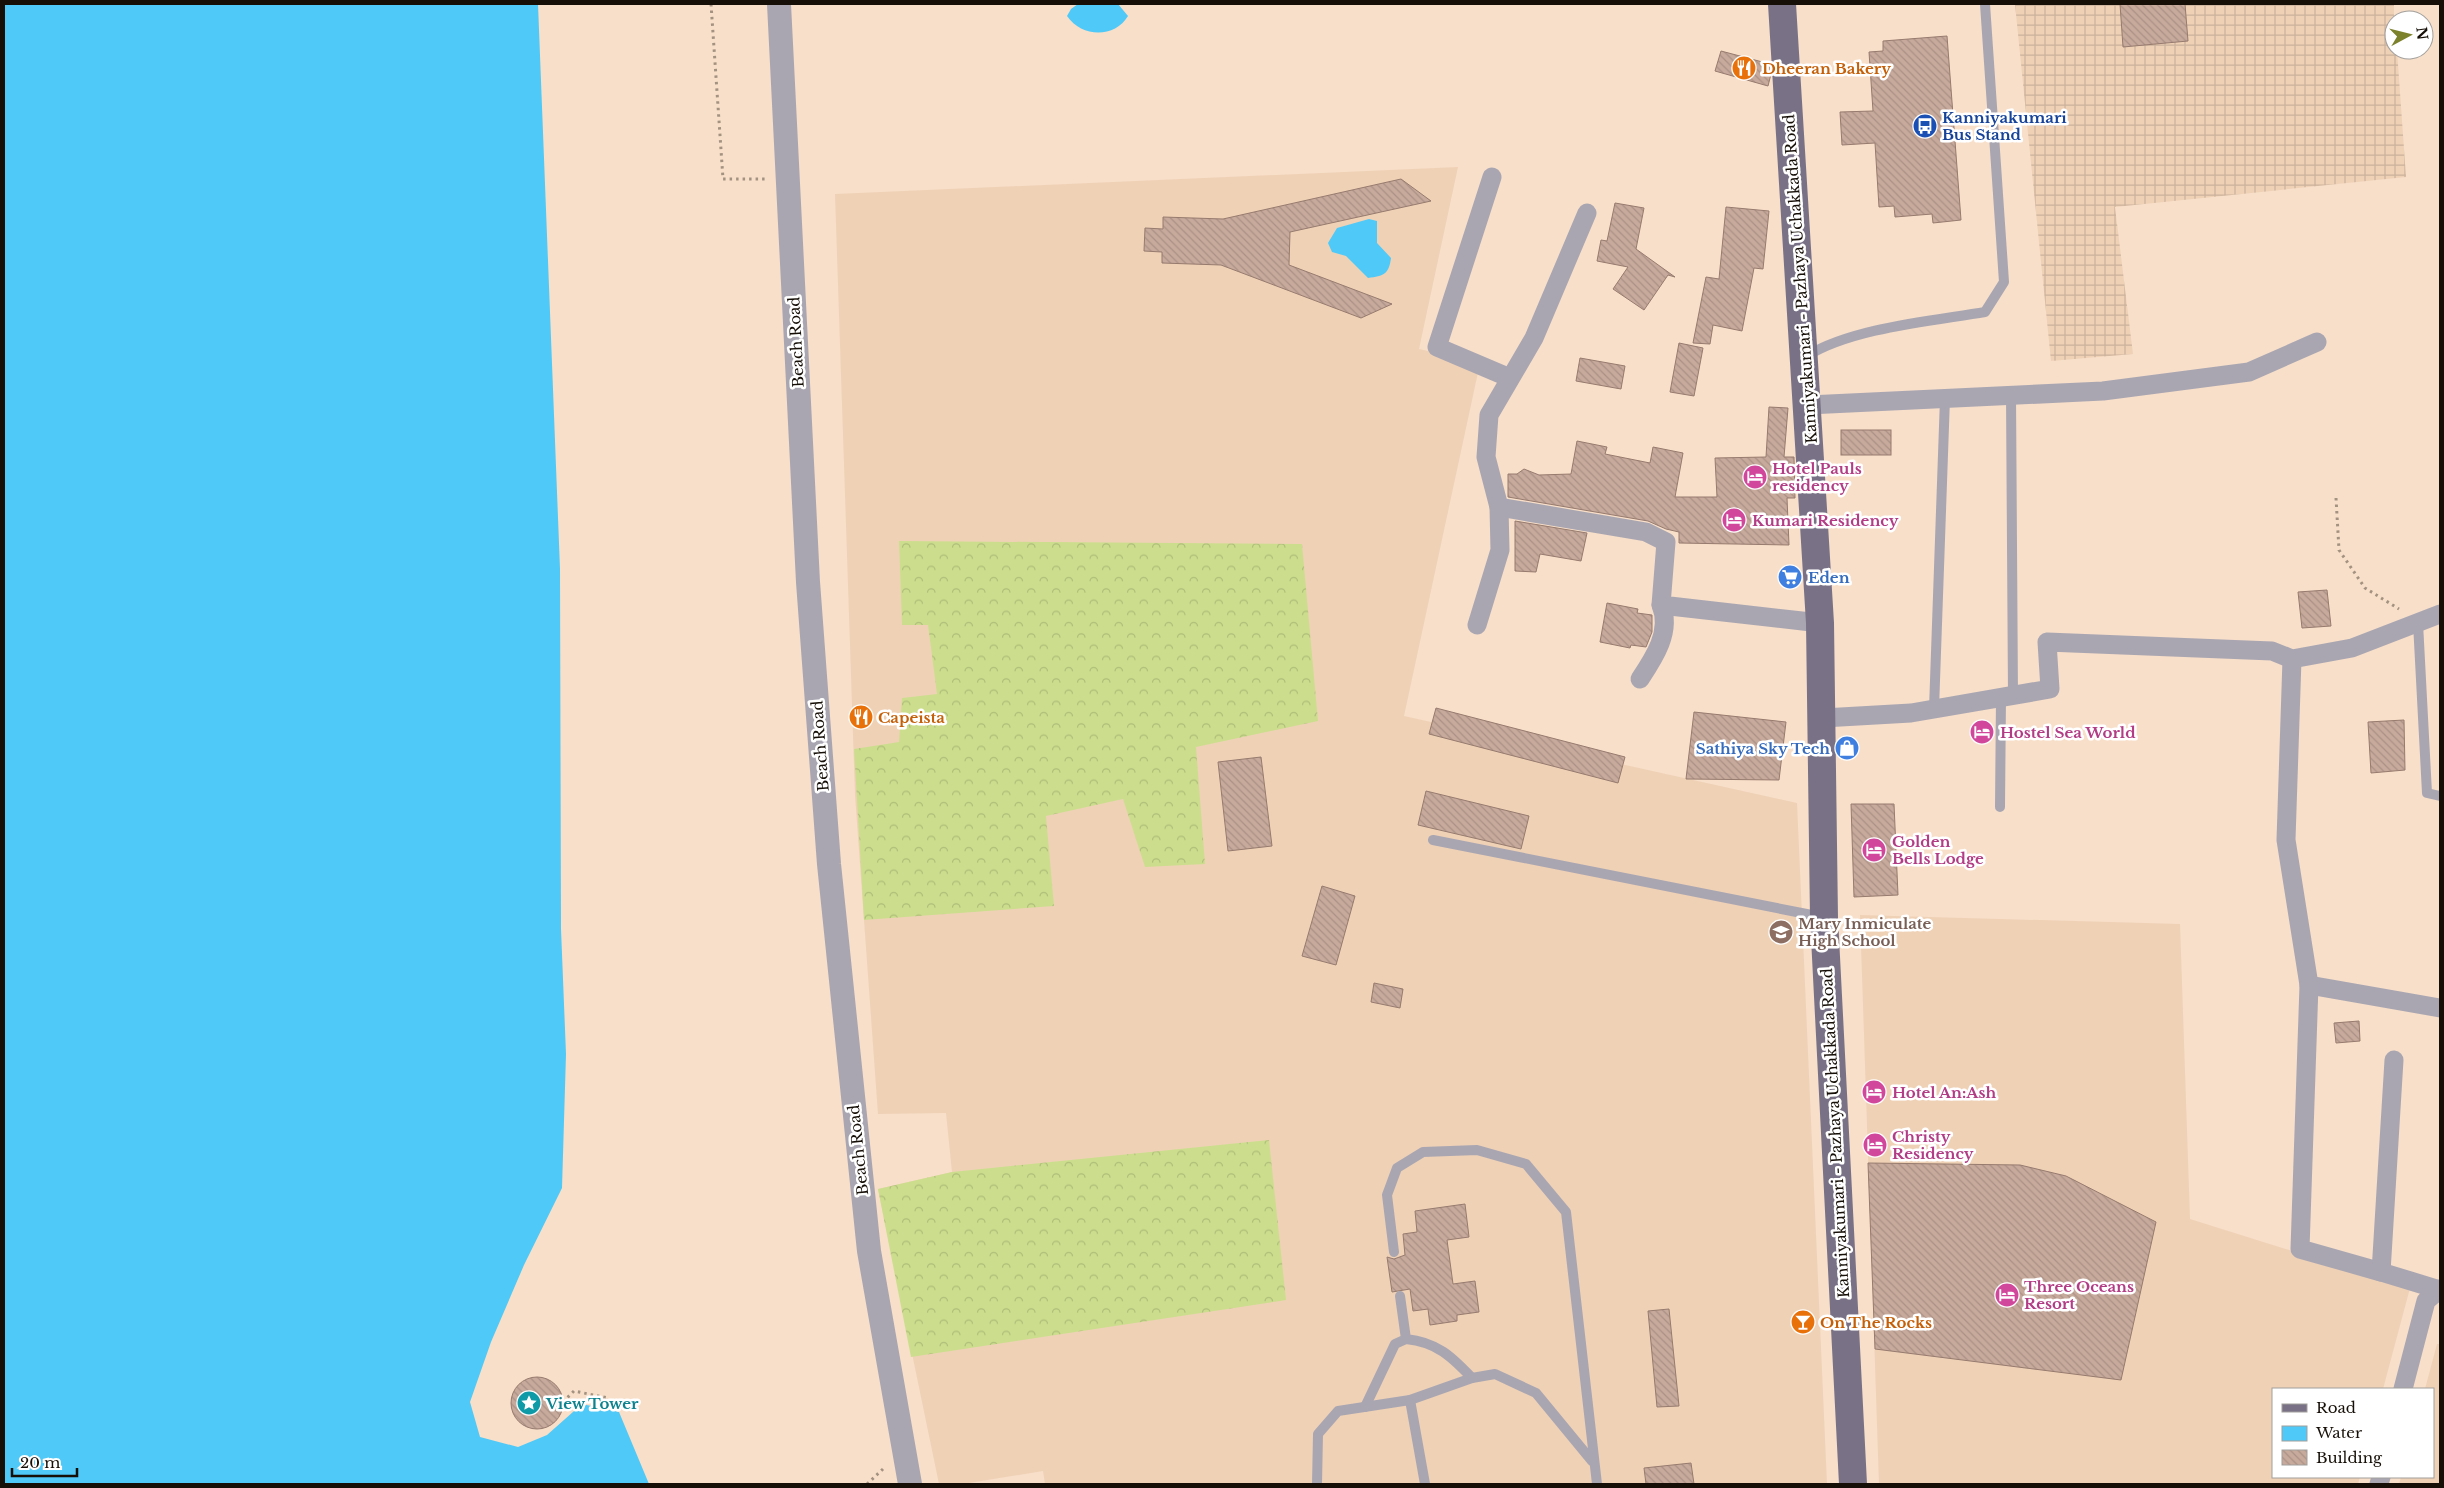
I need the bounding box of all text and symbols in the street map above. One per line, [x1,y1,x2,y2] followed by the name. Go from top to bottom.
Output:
[2384,10,2434,60] north arrow
[2412,26,2432,41] text: N
[1731,55,1757,81] restaurant icon: Dheeran Bakery
[1762,59,1891,78] place label: Dheeran Bakery
[1942,108,2067,144] place label: Kanniyakumari Bus Stand
[1912,113,1938,139] bus stop icon: Kanniyakumari Bus Stand
[1779,114,1821,444] street label: Kanniyakumari - Pazhaya Uchakkada Road
[784,296,808,388] street label: Beach Road
[1772,459,1862,495] place label: Hotel Pauls residency
[1742,464,1768,490] hotel icon: Hotel Pauls residency
[1721,507,1747,533] hotel icon: Kumari Residency
[1752,511,1899,530] place label: Kumari Residency
[1777,564,1803,590] supermarket icon: Eden
[1808,568,1850,587] place label: Eden
[807,700,833,792] street label: Beach Road
[848,704,874,730] restaurant icon: Capeista
[878,708,945,727] place label: Capeista
[1969,719,1995,745] hotel icon: Hostel Sea World
[2000,723,2136,742] place label: Hostel Sea World
[1834,735,1860,761] shop icon: Sathiya Sky Tech
[1696,739,1830,758] place label: Sathiya Sky Tech
[1892,832,1984,868] place label: Golden Bells Lodge
[1861,837,1887,863] hotel icon: Golden Bells Lodge
[1798,914,1932,950] place label: Mary Inmiculate High School
[1768,919,1794,945] school or university icon: Mary Inmiculate High School
[1817,968,1853,1298] street label: Kanniyakumari - Pazhaya Uchakkada Road
[1861,1079,1887,1105] hotel icon: Hotel An:Ash
[1892,1083,1996,1102] place label: Hotel An:Ash
[844,1104,872,1196] street label: Beach Road
[1892,1127,1974,1163] place label: Christy Residency
[1862,1132,1888,1158] hotel icon: Christy Residency
[2024,1277,2134,1313] place label: Three Oceans Resort
[1994,1282,2020,1308] hotel icon: Three Oceans Resort
[1790,1309,1816,1335] bar icon: On The Rocks
[1820,1313,1932,1332] place label: On The Rocks
[2272,1388,2434,1478] legend
[516,1390,542,1416] place icon: View Tower
[545,1394,639,1413] place label: View Tower
[2316,1398,2356,1417] text: Road
[2315,1423,2363,1442] text: Water
[12,1446,78,1478] scale bar
[2316,1448,2383,1467] text: Building
[20,1453,60,1472] text: 20 m

